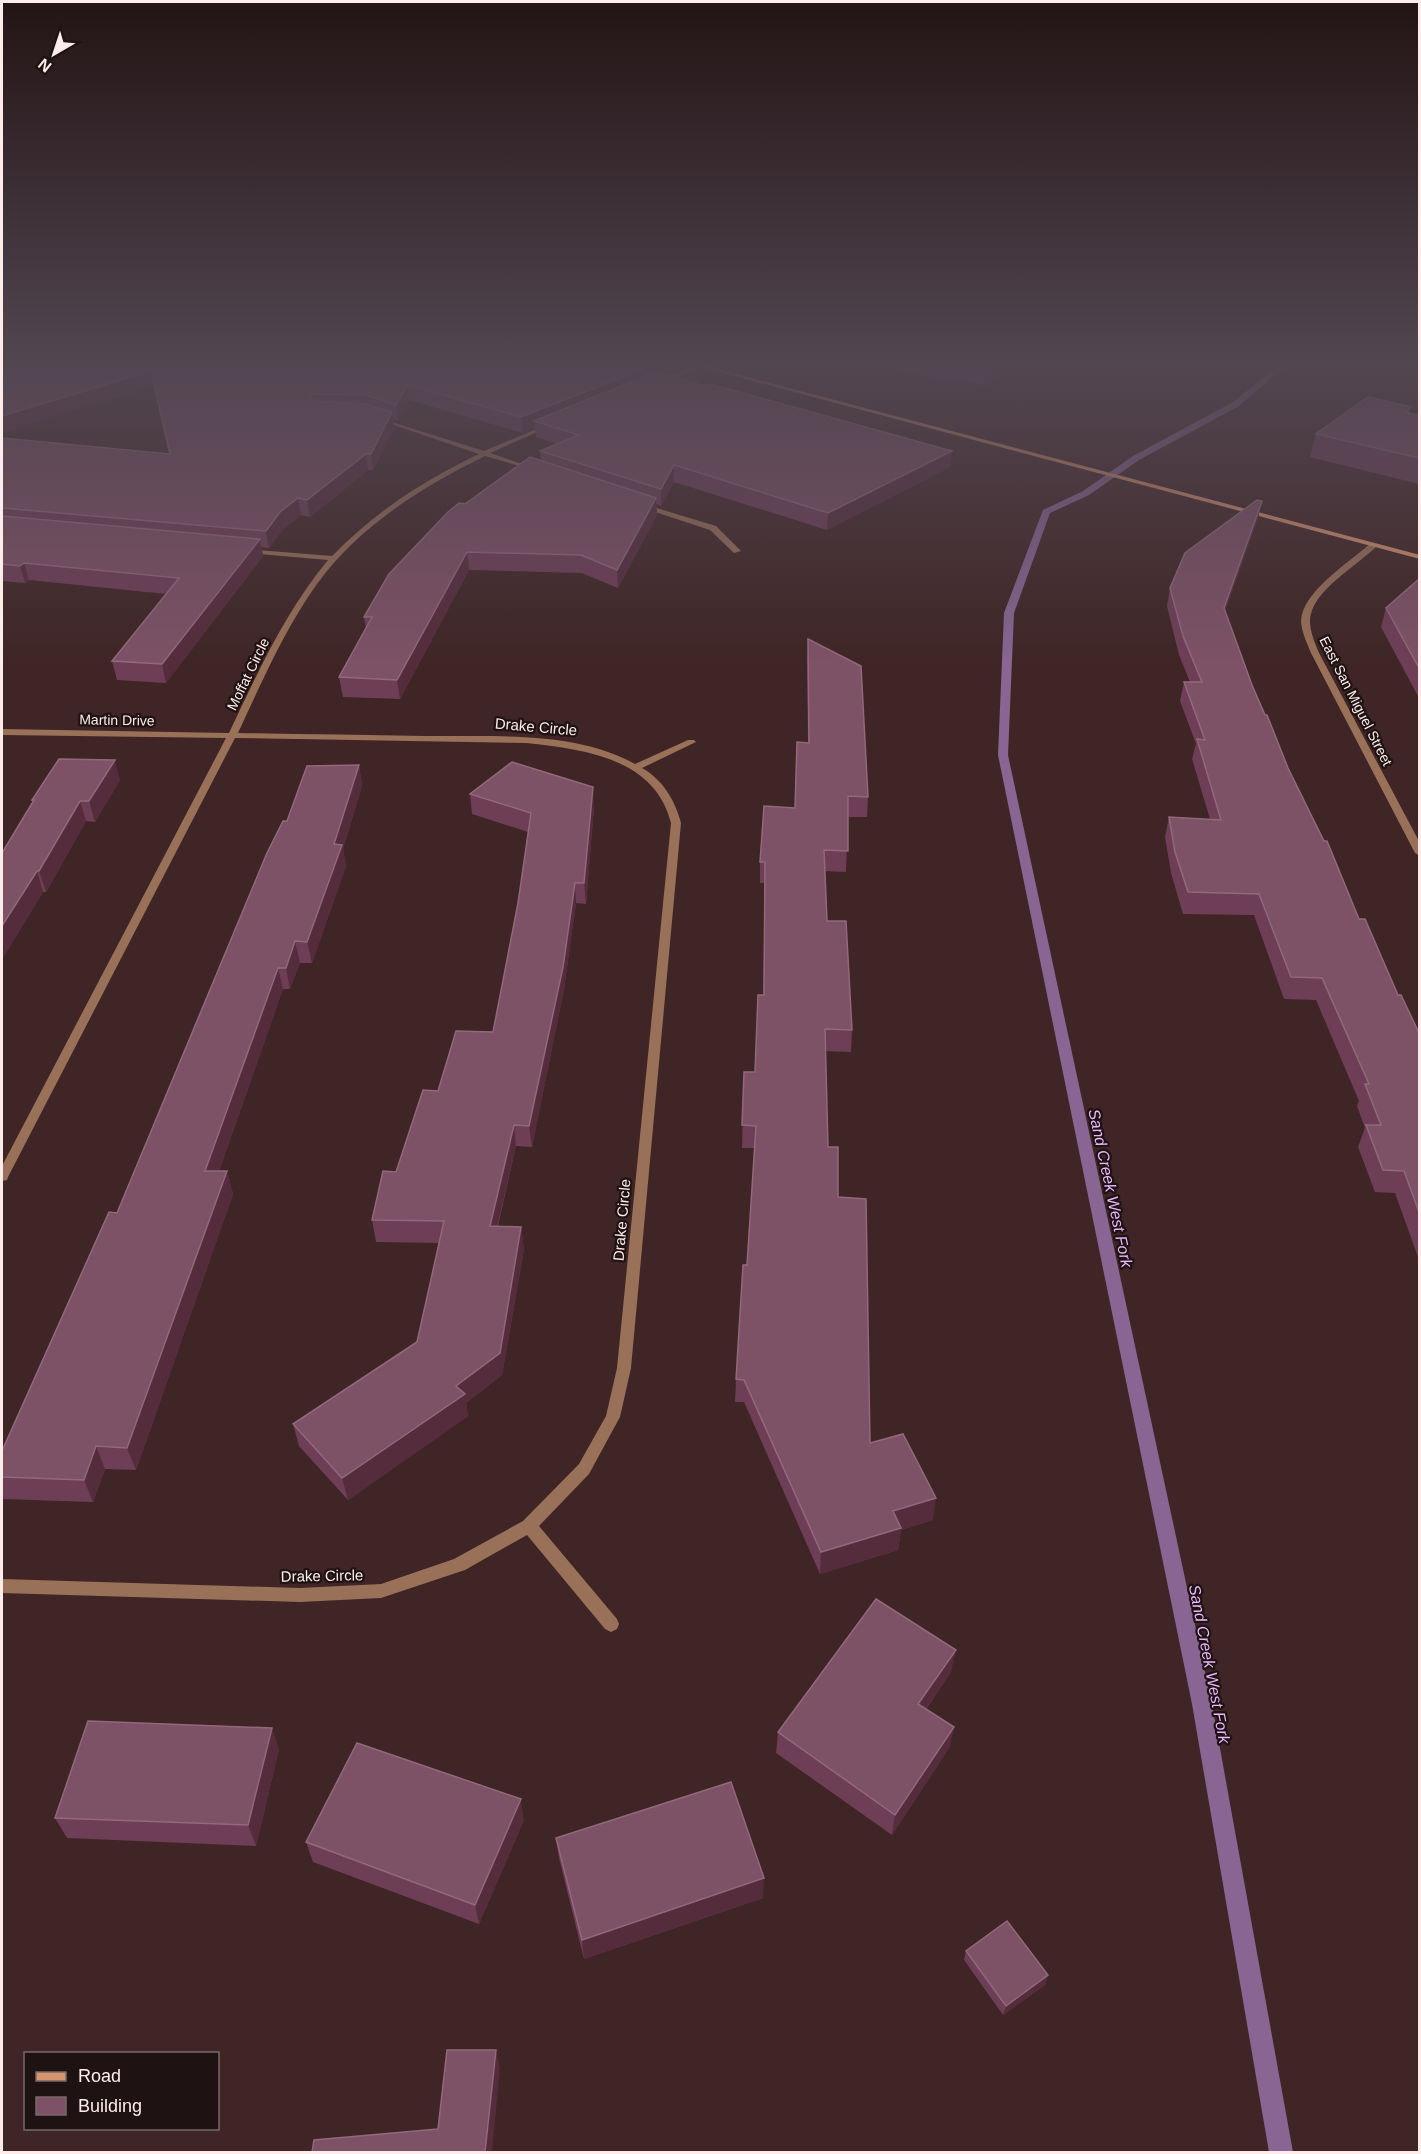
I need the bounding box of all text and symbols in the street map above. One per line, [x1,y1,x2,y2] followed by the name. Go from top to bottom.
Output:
[24,24,84,84] north arrow
[35,55,55,76] text: N
[1316,634,1396,769] street label: East San Miguel Street
[224,635,272,713] street label: Moffat Circle
[79,711,155,729] street label: Martin Drive
[494,714,578,739] street label: Drake Circle
[1085,1107,1136,1270] water label: Sand Creek West Fork
[609,1178,634,1262] street label: Drake Circle
[281,1566,363,1585] street label: Drake Circle
[1186,1583,1233,1746] water label: Sand Creek West Fork
[24,2052,219,2130] legend
[78,2066,121,2086] text: Road
[78,2096,142,2116] text: Building

